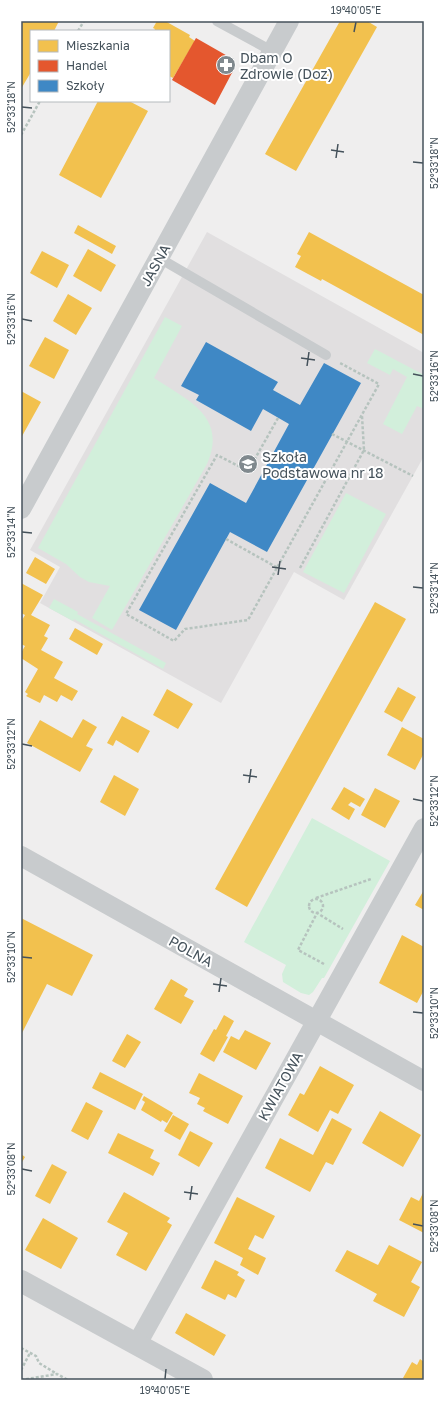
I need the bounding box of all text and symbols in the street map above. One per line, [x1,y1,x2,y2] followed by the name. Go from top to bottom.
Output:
[331,4,381,16] text: 19°40'05"E
[30,30,170,102] legend
[66,38,130,53] text: Mieszkania
[240,49,333,82] place label: Dbam O Zdrowie (Doz)
[215,54,237,76] pharmacy icon: Dbam O Zdrowie (Doz)
[66,58,108,73] text: Handel
[66,78,105,93] text: Szkoły
[5,81,17,133] text: 52°33'18"N
[428,137,440,189] text: 52°33'18"N
[137,240,174,289] street label: JASNA
[5,293,17,345] text: 52°33'16"N
[428,350,440,402] text: 52°33'16"N
[262,448,384,481] place label: Szkoła Podstawowa nr 18
[237,453,259,475] school or university icon: Szkoła Podstawowa nr 18
[5,506,17,558] text: 52°33'14"N
[428,562,440,614] text: 52°33'14"N
[5,718,17,770] text: 52°33'12"N
[428,775,440,827] text: 52°33'12"N
[5,931,17,983] text: 52°33'10"N
[166,932,216,970] street label: POLNA
[428,987,440,1039] text: 52°33'10"N
[254,1048,306,1124] street label: KWIATOWA
[5,1142,17,1196] text: 52°33'08"N
[428,1199,440,1253] text: 52°33'08"N
[140,1384,190,1396] text: 19°40'05"E

